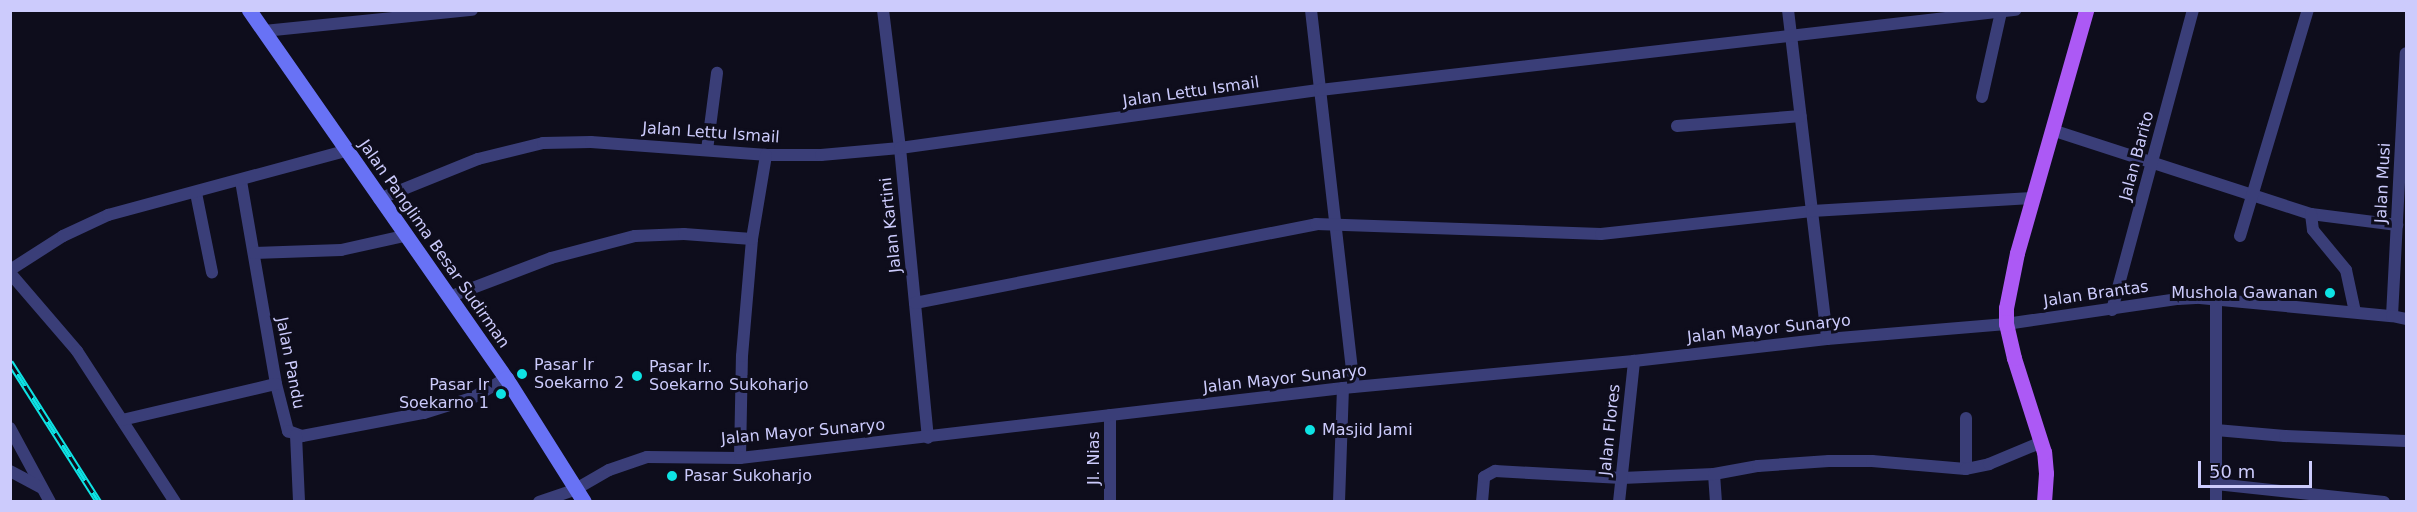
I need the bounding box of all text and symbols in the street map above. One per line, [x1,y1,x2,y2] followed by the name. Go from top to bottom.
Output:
[1122,73,1260,111] street label: Jalan Lettu Ismail
[2116,109,2158,203] street label: Jalan Barito
[642,119,780,147] street label: Jalan Lettu Ismail
[355,136,513,352] street label: Jalan Panglima Besar Sudirman
[2371,142,2395,224] street label: Jalan Musi
[876,176,906,274] street label: Jalan Kartini
[2042,277,2150,311] street label: Jalan Brantas
[2171,283,2318,303] place label: Mushola Gawanan
[2323,286,2337,300] marker: Mushola Gawanan
[1686,311,1852,347] street label: Jalan Mayor Sunaryo
[272,315,308,411] street label: Jalan Pandu
[534,355,624,393] place label: Pasar Ir Soekarno 2
[649,357,808,395] place label: Pasar Ir. Soekarno Sukoharjo
[1202,361,1368,397] street label: Jalan Mayor Sunaryo
[515,367,529,381] marker: Pasar Ir Soekarno 2
[630,369,644,383] marker: Pasar Ir. Soekarno Sukoharjo
[399,375,489,413] place label: Pasar Ir Soekarno 1
[1596,383,1624,477] street label: Jalan Flores
[494,387,508,401] marker: Pasar Ir Soekarno 1
[720,415,886,449] street label: Jalan Mayor Sunaryo
[1322,420,1413,440] place label: Masjid Jami
[1303,423,1317,437] marker: Masjid Jami
[1084,431,1104,485] street label: Jl. Nias
[2201,449,2315,487] scale bar
[2209,461,2255,482] text: 50 m
[684,466,812,486] place label: Pasar Sukoharjo
[665,469,679,483] marker: Pasar Sukoharjo

